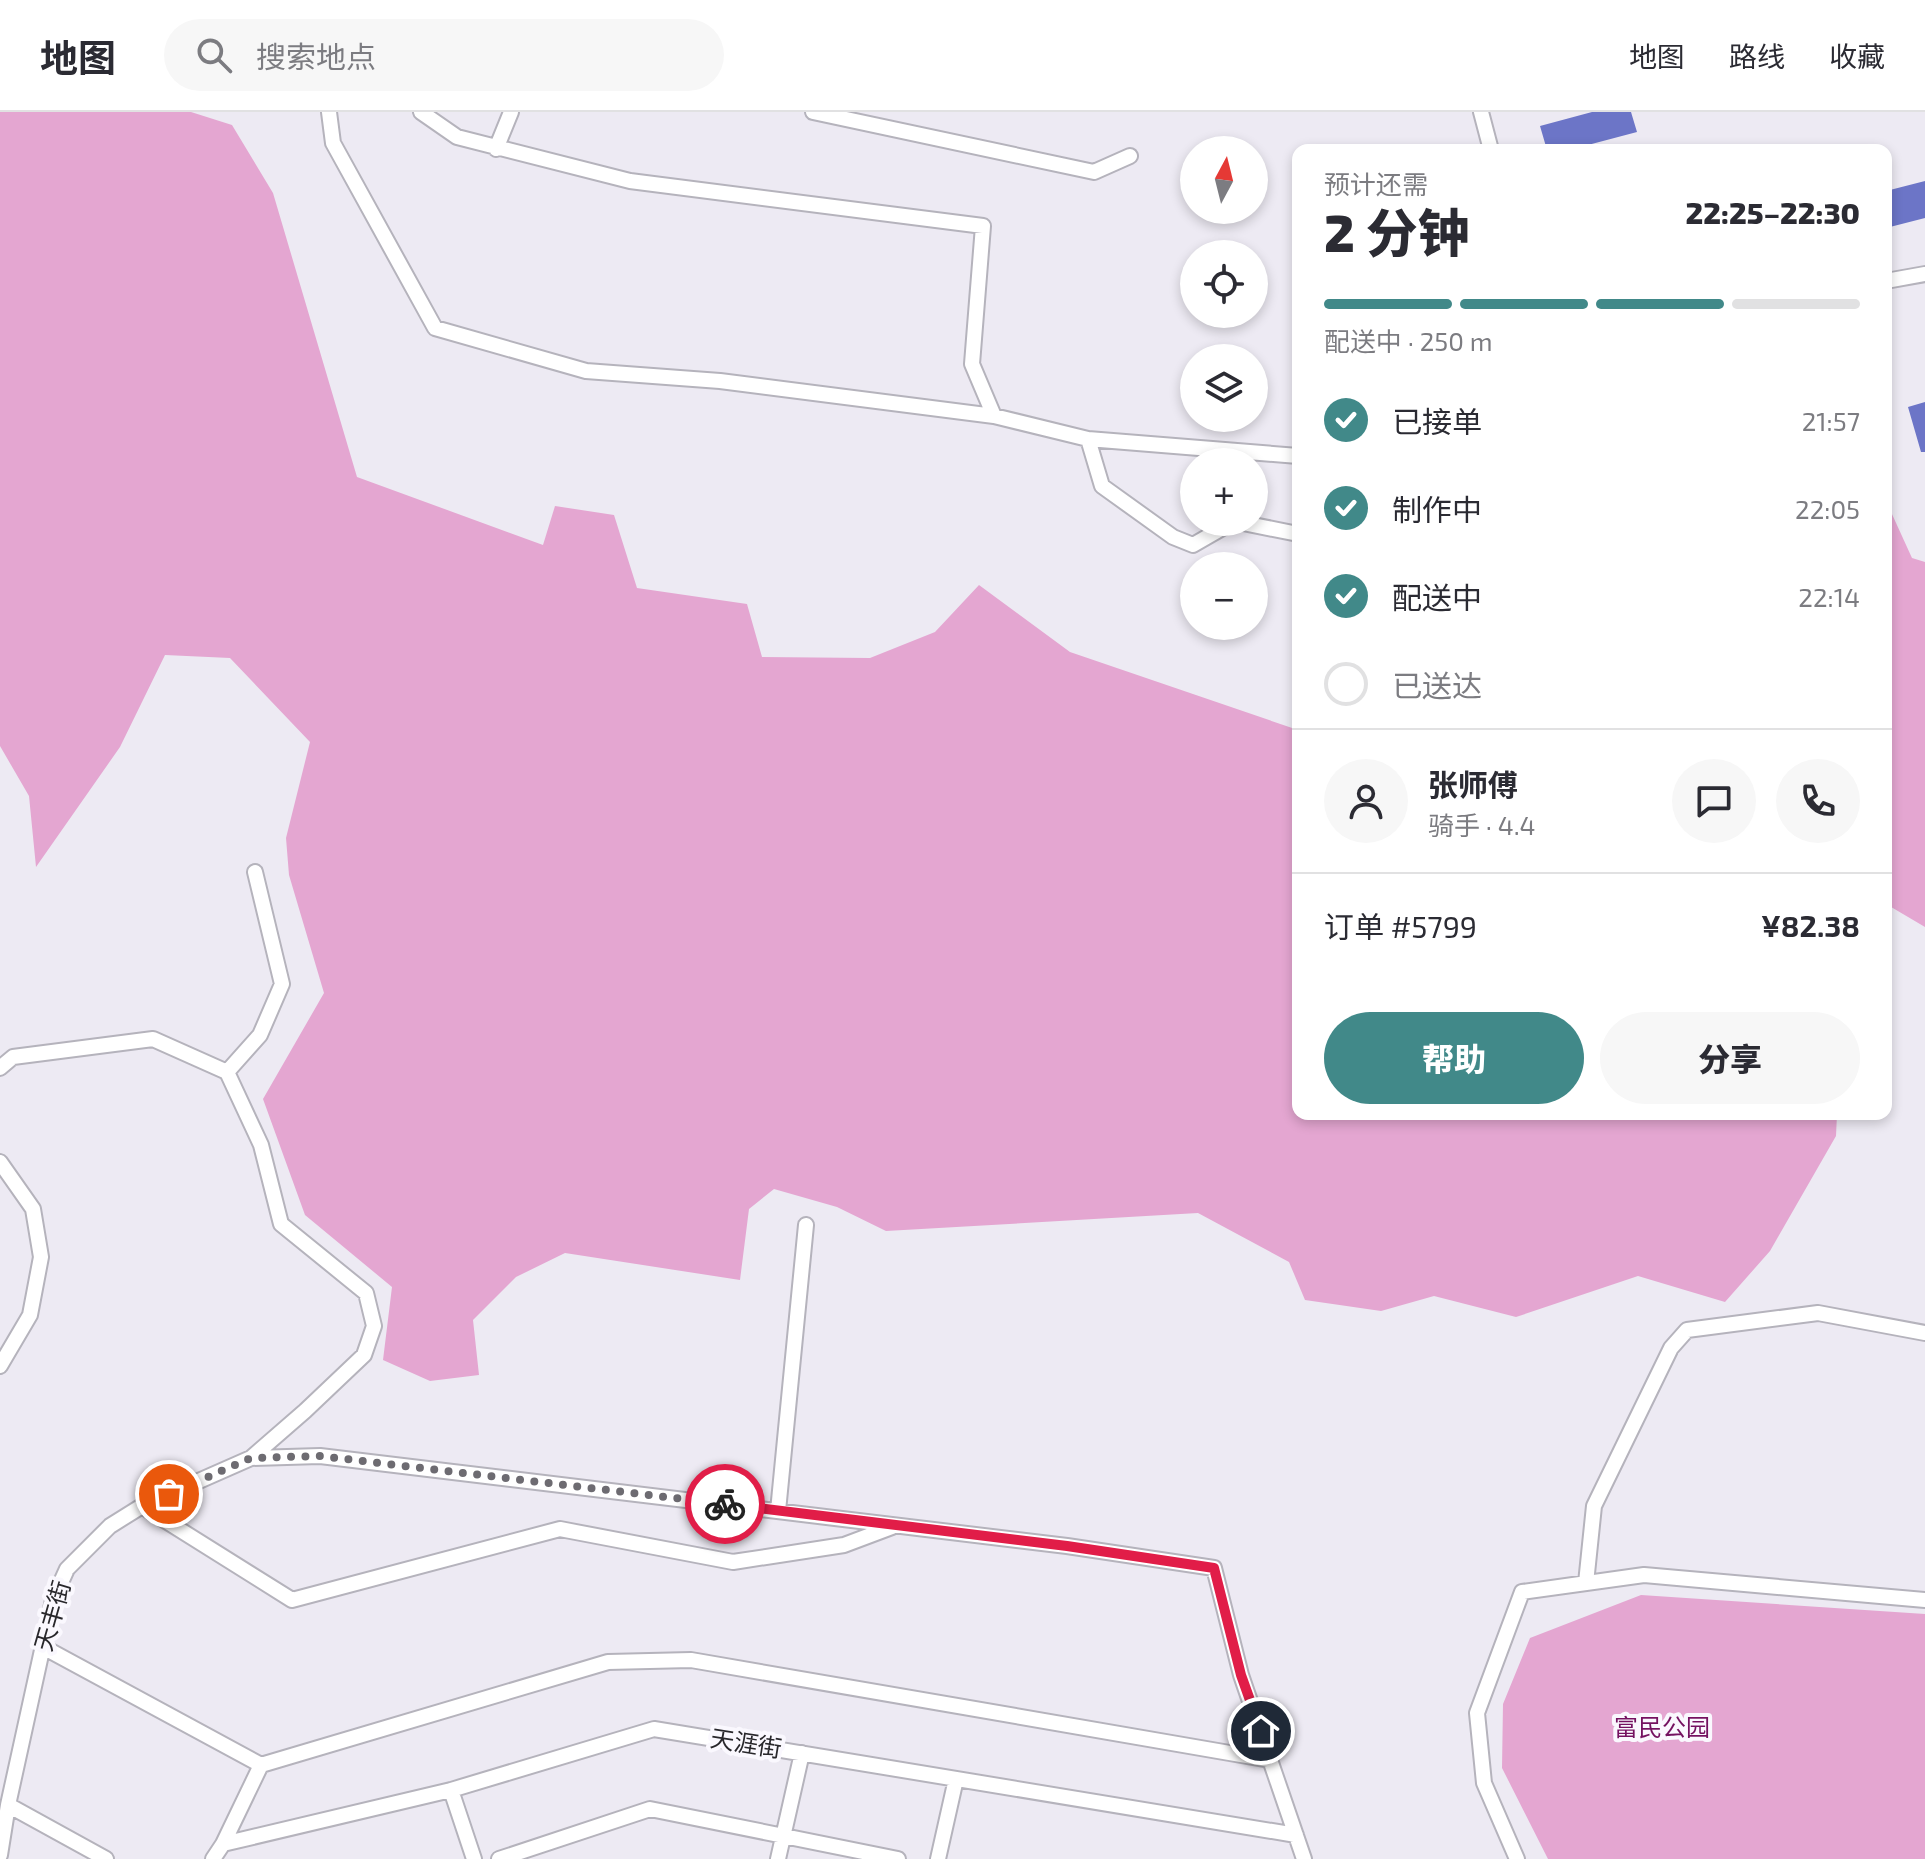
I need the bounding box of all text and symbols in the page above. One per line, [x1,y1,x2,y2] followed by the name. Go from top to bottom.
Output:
[164,19,724,91] search box
[192,33,236,77] icon: search
[40,34,116,80] text: 地图
[256,38,376,74] text: 搜索地点
[1629,39,1685,73] text: 地图
[1729,39,1785,73] text: 路线
[1829,39,1885,73] text: 收藏
[1180,136,1268,224] north arrow
[1180,136,1268,640] map controls
[1324,168,1428,199] text: 预计还需
[1686,194,1860,230] text: 22:25–22:30
[1324,200,1470,262] text: 2 分钟
[1180,240,1268,328] button: locate
[1324,325,1493,356] text: 配送中 · 250 m
[1180,344,1268,432] button: layers
[1324,398,1368,442] icon: check
[1392,403,1482,439] text: 已接单
[1802,405,1860,436] text: 21:57
[1180,448,1268,536] button: +
[1324,486,1368,530] icon: check
[1392,491,1482,527] text: 制作中
[1795,493,1860,524] text: 22:05
[1180,552,1268,640] button: −
[1324,574,1368,618] icon: check
[1392,579,1482,615] text: 配送中
[1798,581,1860,612] text: 22:14
[1392,667,1482,703] text: 已送达
[1324,759,1408,843] button: person
[1672,759,1756,843] button: chat
[1776,759,1860,843] button: phone
[1428,766,1518,802] text: 张师傅
[1428,809,1535,840] text: 骑手 · 4.4
[1761,907,1860,943] text: ¥82.38
[1324,908,1477,944] text: 订单 #5799
[1324,1012,1584,1104] button: 帮助
[1600,1012,1860,1104] button: 分享
[135,1460,203,1528] pin
[685,1464,765,1544] courier
[147,1472,191,1516] icon: bag
[703,1482,747,1526] icon: bike
[28,1577,75,1654] street label: 天丰街
[1227,1697,1295,1765] pin
[1239,1709,1283,1753] icon: home
[1614,1712,1710,1741] park label: 富民公园
[708,1723,784,1762] street label: 天涯街

